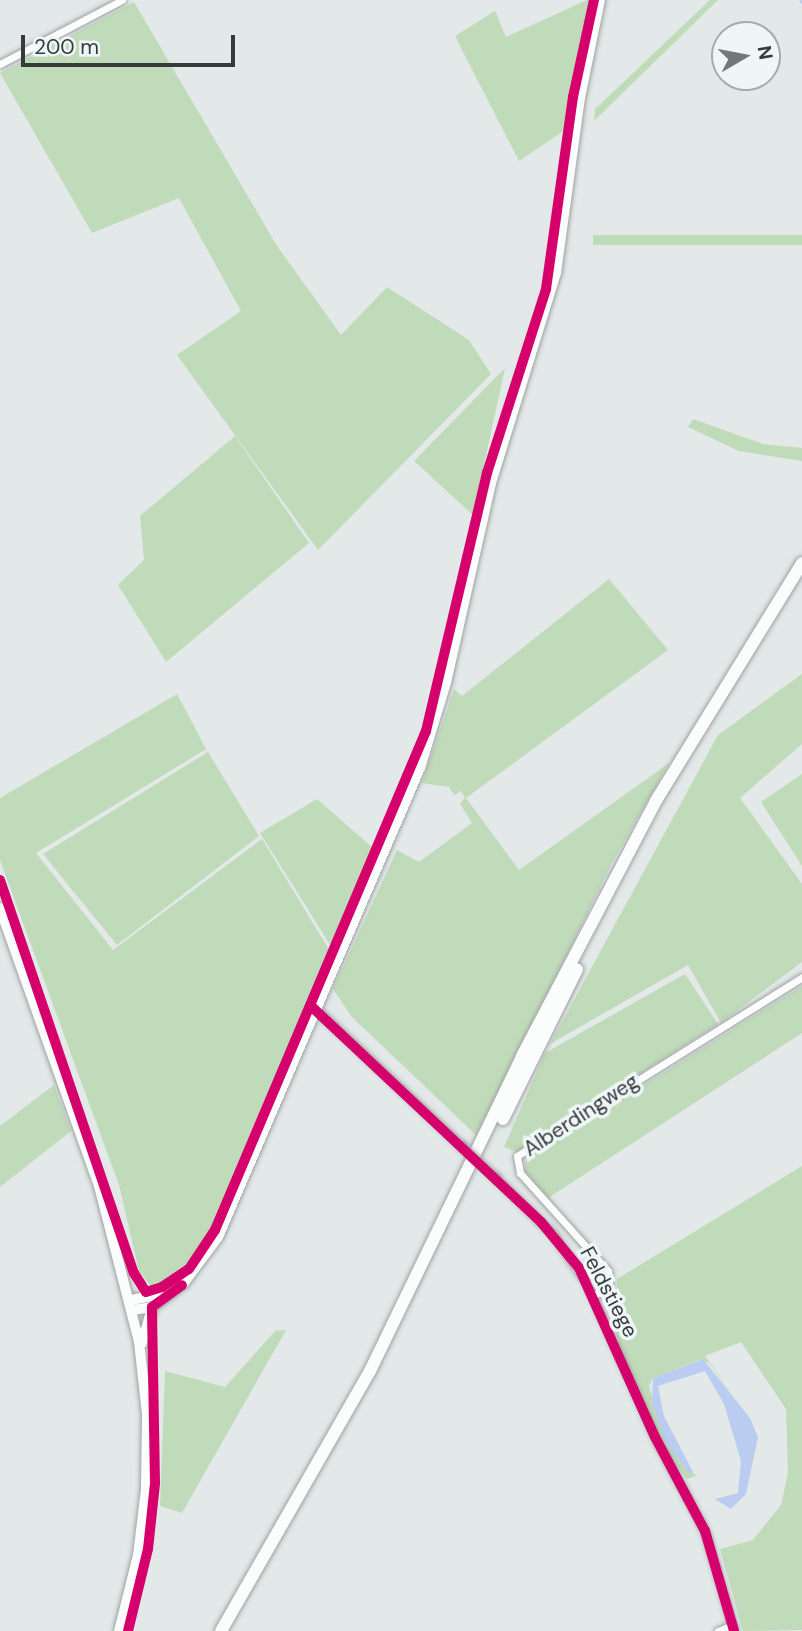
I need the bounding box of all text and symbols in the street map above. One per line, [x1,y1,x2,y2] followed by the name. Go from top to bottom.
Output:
[24,21,238,65] scale bar
[711,21,781,91] north arrow
[34,33,99,61] text: 200 m
[752,44,779,62] text: N
[519,1068,643,1162] street label: Alberdingweg
[575,1242,643,1342] street label: Feldstiege

